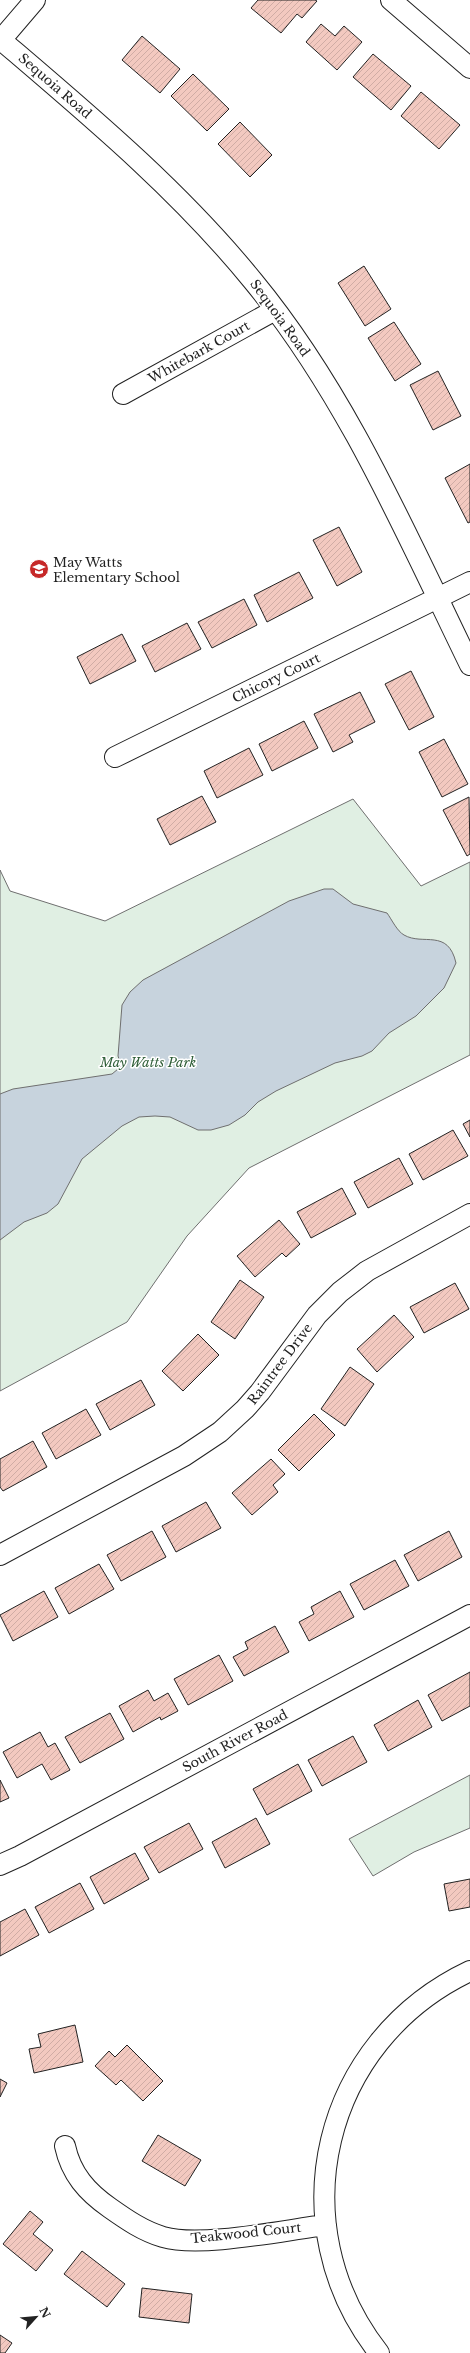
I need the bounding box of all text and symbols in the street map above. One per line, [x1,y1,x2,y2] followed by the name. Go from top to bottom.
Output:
[15,50,95,123] street label: Sequoia Road
[246,276,314,360] street label: Sequoia Road
[144,317,253,387] street label: Whitebark Court
[53,554,180,586] place label: May Watts Elementary School
[28,558,50,580] school or university icon: May Watts Elementary School
[229,649,323,707] street label: Chicory Court
[99,1054,196,1071] park label: May Watts Park
[244,1320,316,1408] street label: Raintree Drive
[179,1706,291,1776] street label: South River Road
[190,2219,302,2247] street label: Teakwood Court
[16,2297,56,2337] north arrow
[36,2305,54,2321] text: N

